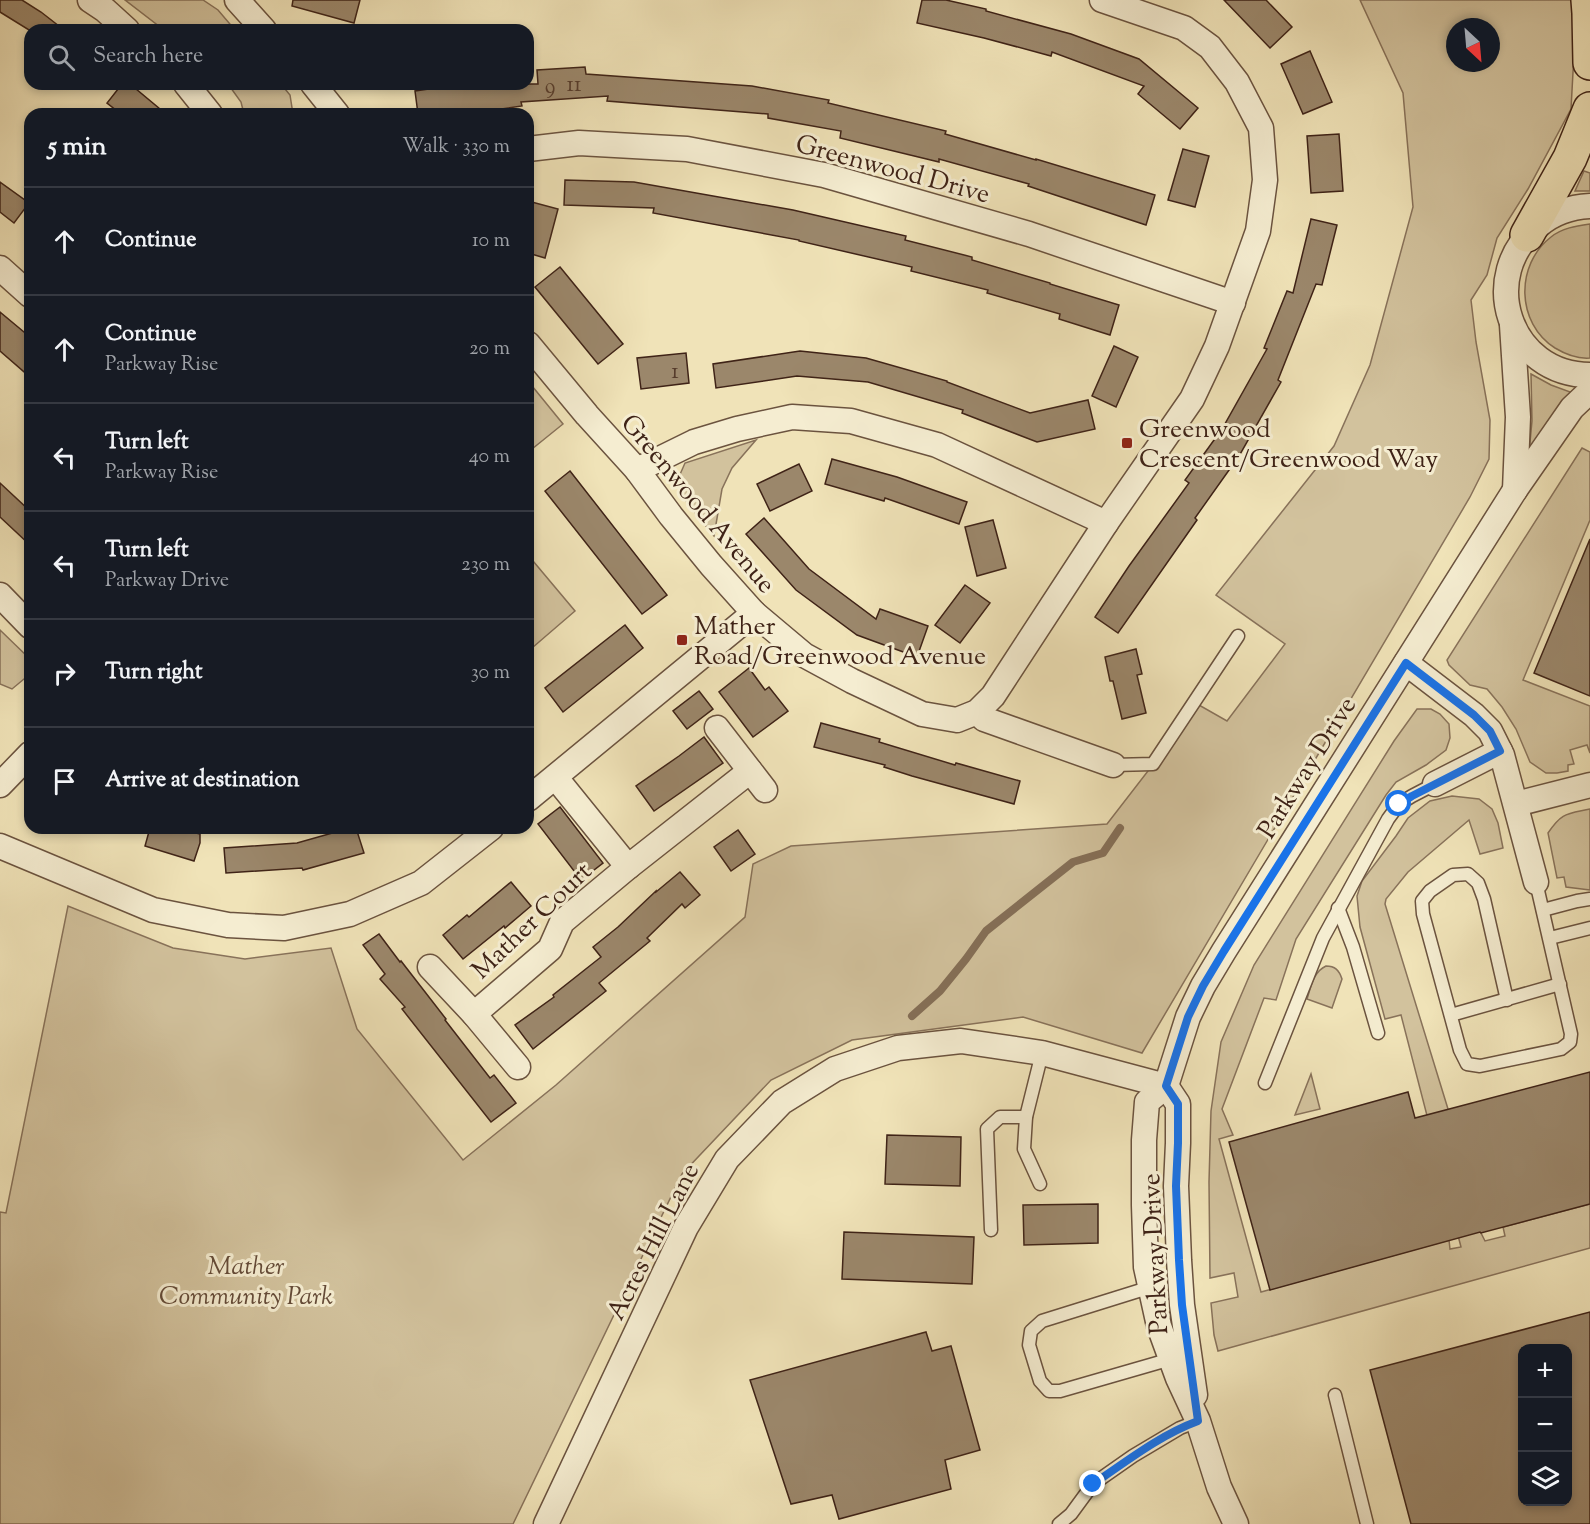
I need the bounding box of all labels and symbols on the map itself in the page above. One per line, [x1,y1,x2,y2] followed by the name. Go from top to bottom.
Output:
[1446,18,1500,72] north arrow
[567,70,582,102] house number: 11
[545,72,555,104] house number: 9
[791,127,994,214] street label: Greenwood Drive
[671,357,679,389] house number: 1
[611,407,783,602] street label: Greenwood Avenue
[1139,412,1438,479] place label: Greenwood Crescent/Greenwood Way
[1120,436,1134,450] marker: Greenwood Crescent/Greenwood Way
[694,609,986,676] place label: Mather Road/Greenwood Avenue
[675,633,689,647] marker: Mather Road/Greenwood Avenue
[1250,690,1367,847] street label: Parkway Drive
[1385,790,1411,816] route start
[464,855,601,989] street label: Mather Court
[599,1157,710,1327] street label: Acres Hill Lane
[1134,1172,1179,1335] street label: Parkway Drive
[159,1249,333,1316] park label: Mather Community Park
[1079,1470,1105,1496] route end

